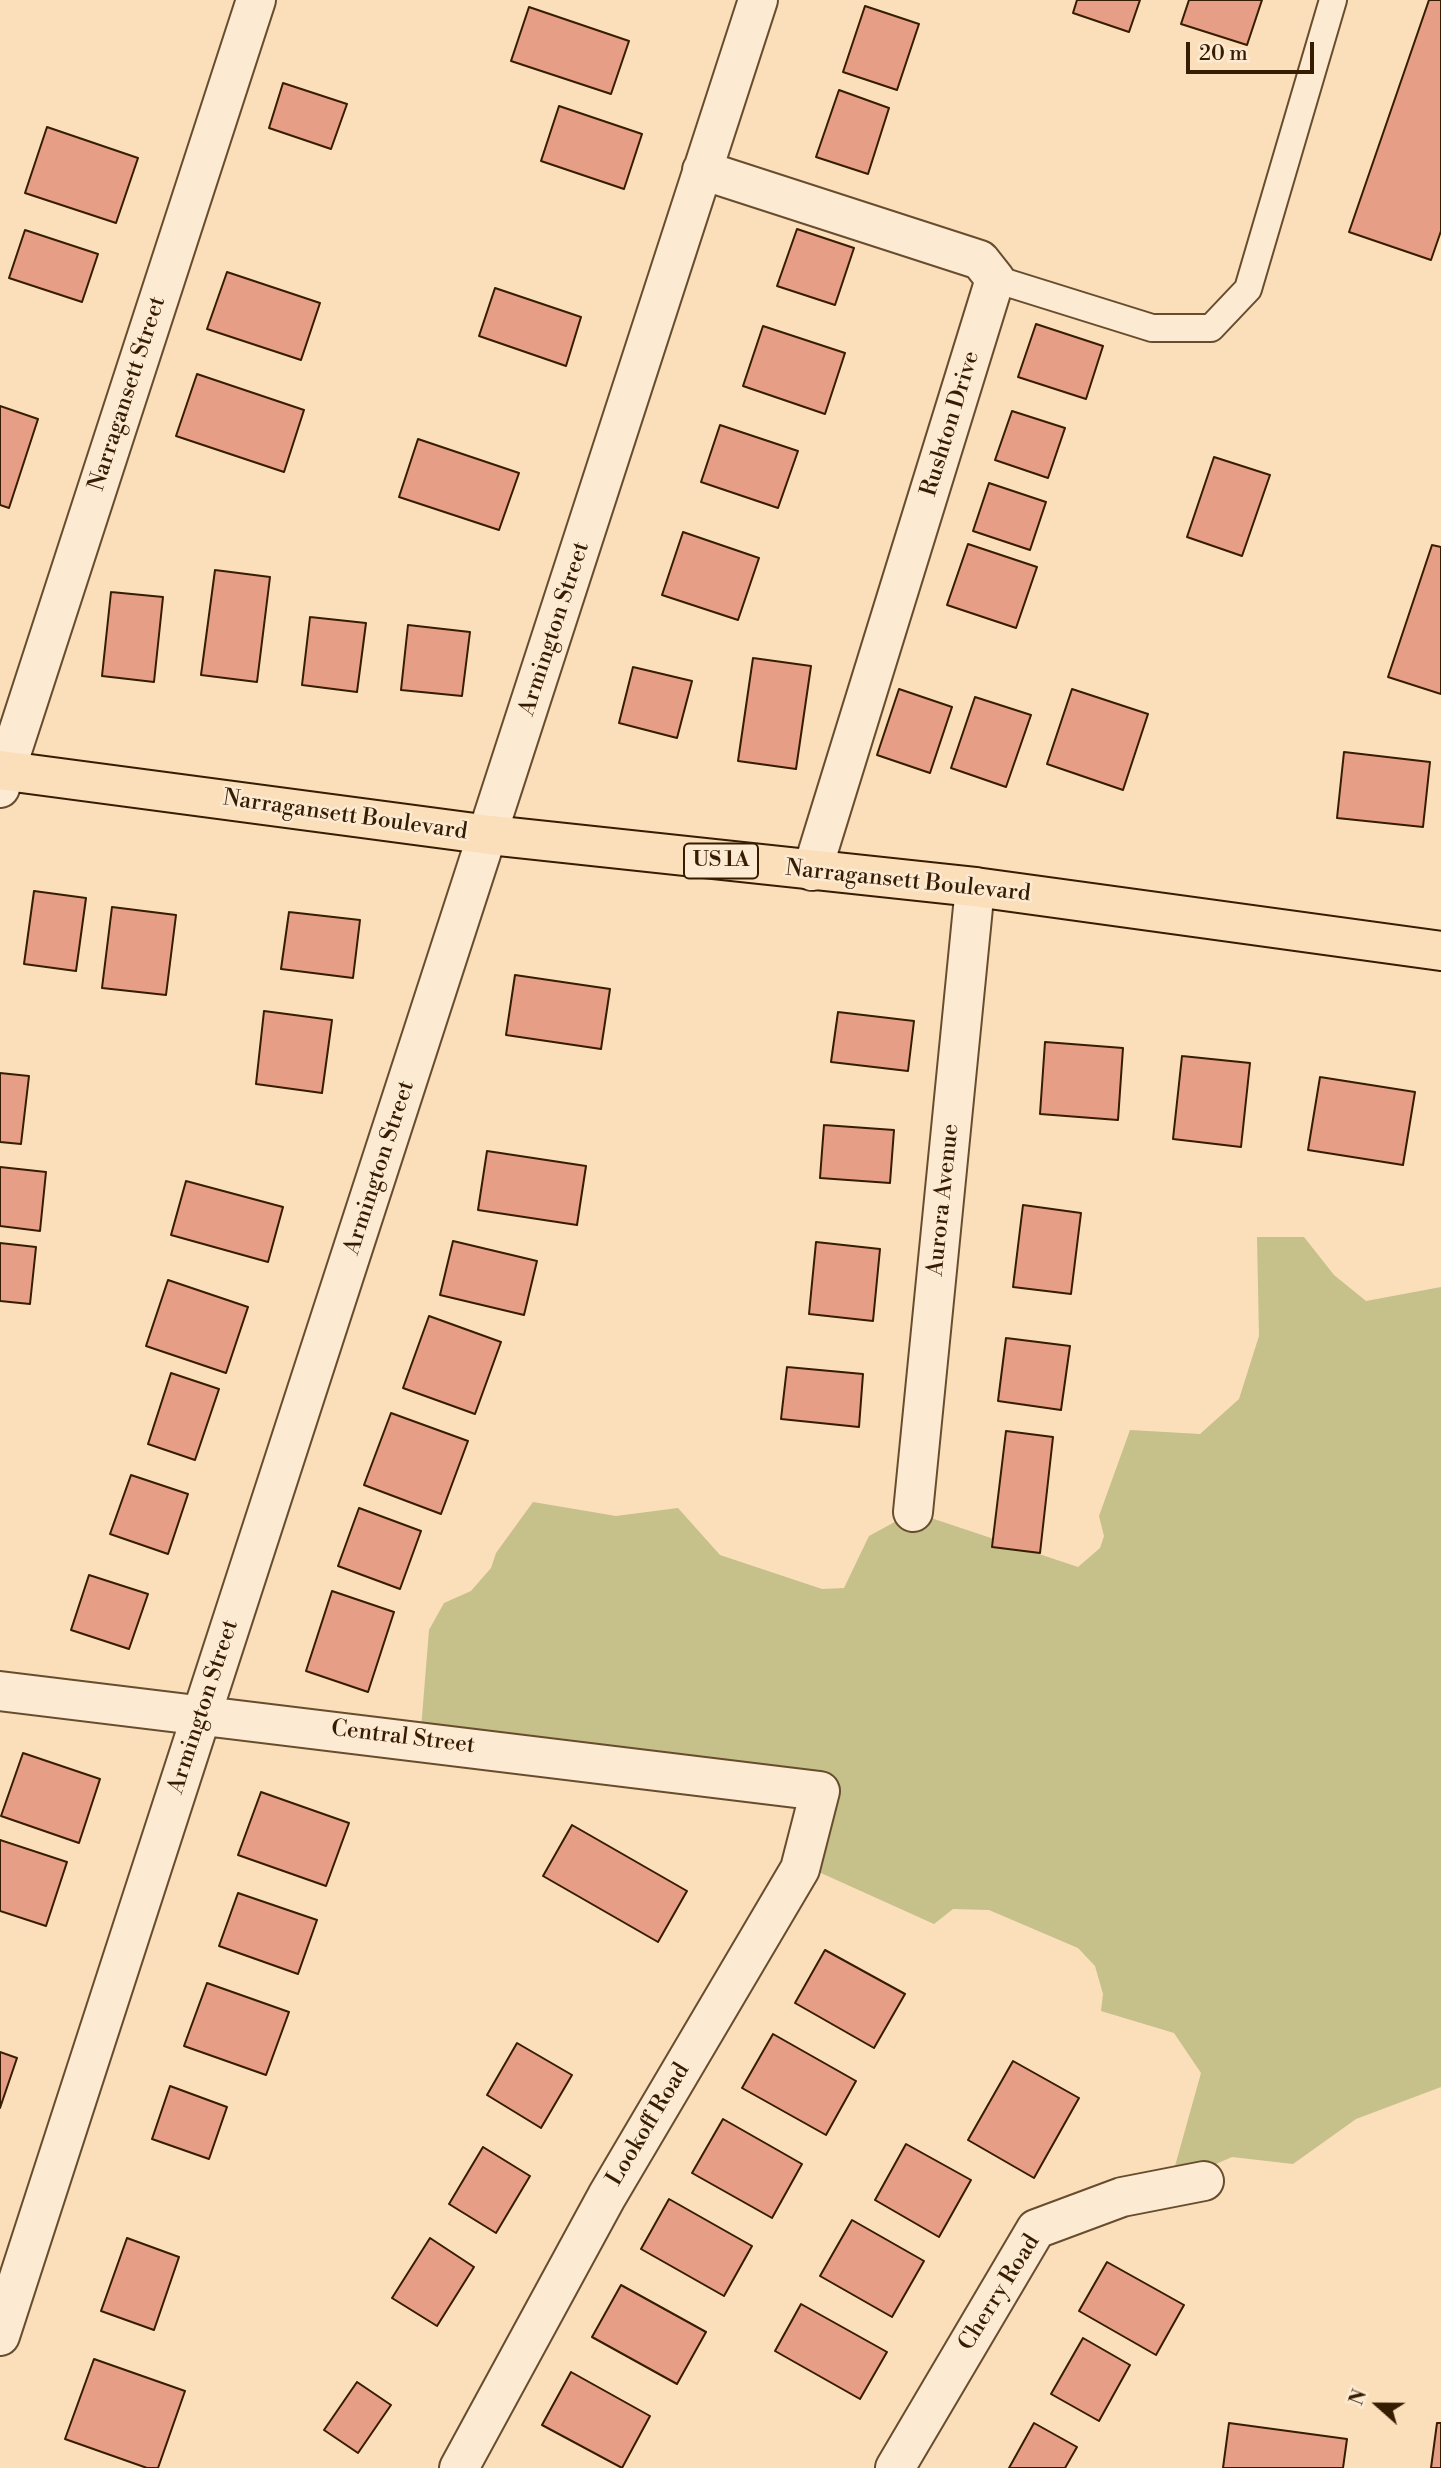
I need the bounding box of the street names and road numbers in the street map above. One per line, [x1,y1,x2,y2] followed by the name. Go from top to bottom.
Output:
[84,293,172,495] street label: Narragansett Street
[916,348,986,500] street label: Rushton Drive
[514,539,596,719] street label: Armington Street
[221,785,469,847] street label: Narragansett Boulevard
[684,844,758,878] road number: US 1A
[784,855,1032,909] street label: Narragansett Boulevard
[339,1078,421,1258] street label: Armington Street
[922,1122,966,1278] street label: Aurora Avenue
[163,1617,245,1797] street label: Armington Street
[329,1715,477,1761] street label: Central Street
[602,2059,696,2191] street label: Lookoff Road
[953,2230,1047,2356] street label: Cherry Road

